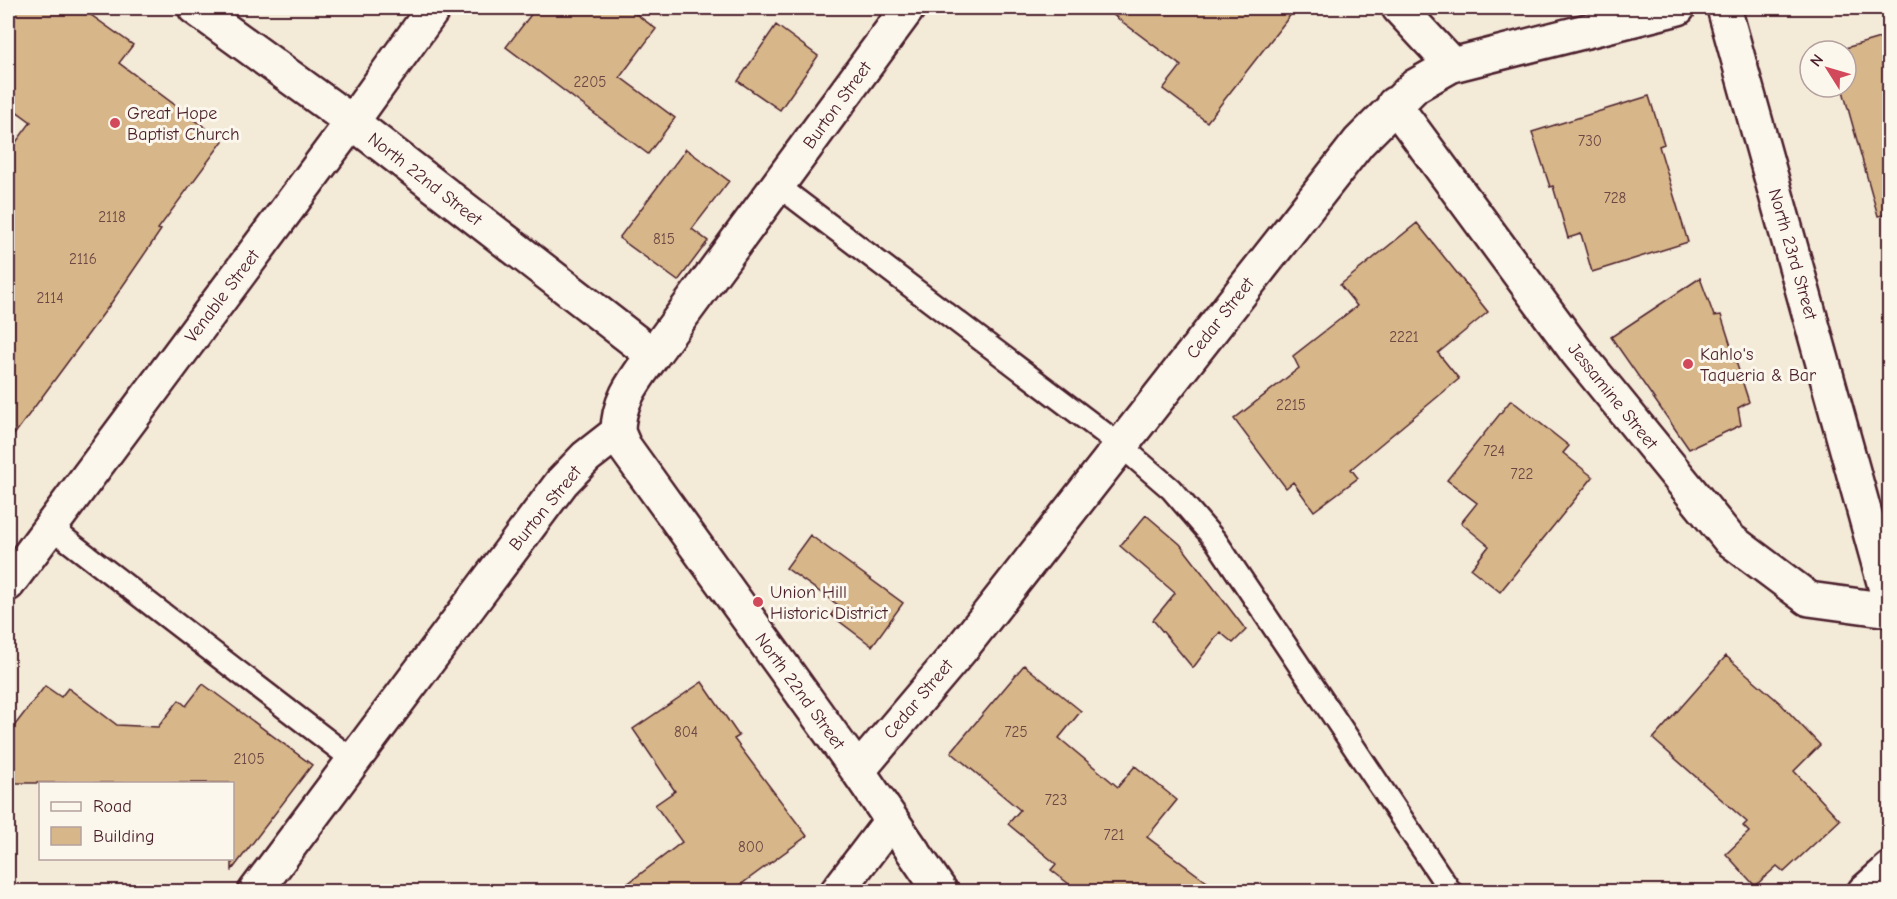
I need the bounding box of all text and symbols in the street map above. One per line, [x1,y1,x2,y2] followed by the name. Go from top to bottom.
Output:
[1798,39,1858,99] north arrow
[1806,51,1827,70] text: N
[799,57,877,153] street label: Burton Street
[574,73,606,91] house number: 2205
[127,103,240,145] place label: Great Hope Baptist Church
[108,116,122,130] marker: Great Hope Baptist Church
[364,128,486,231] street label: North 22nd Street
[1578,132,1602,150] house number: 730
[1764,186,1821,323] street label: North 23rd Street
[1604,189,1626,207] house number: 728
[98,208,126,226] house number: 2118
[653,230,675,248] house number: 815
[181,245,265,347] street label: Venable Street
[69,250,97,268] house number: 2116
[1182,273,1259,363] street label: Cedar Street
[37,289,63,307] house number: 2114
[1389,328,1419,346] house number: 2221
[1563,339,1662,454] street label: Jessamine Street
[1700,344,1817,386] place label: Kahlo's Taqueria & Bar
[1681,357,1695,371] marker: Kahlo's Taqueria & Bar
[1276,396,1306,414] house number: 2215
[1483,442,1505,460] house number: 724
[505,461,586,555] street label: Burton Street
[1511,465,1533,483] house number: 722
[770,582,889,624] place label: Union Hill Historic District
[751,595,765,609] marker: Union Hill Historic District
[750,629,849,754] street label: North 22nd Street
[879,655,958,743] street label: Cedar Street
[674,723,698,741] house number: 804
[1004,723,1028,741] house number: 725
[233,750,265,768] house number: 2105
[39,782,234,860] legend
[1045,791,1067,809] house number: 723
[93,796,132,817] text: Road
[93,826,155,847] text: Building
[1104,826,1124,844] house number: 721
[738,838,764,856] house number: 800

